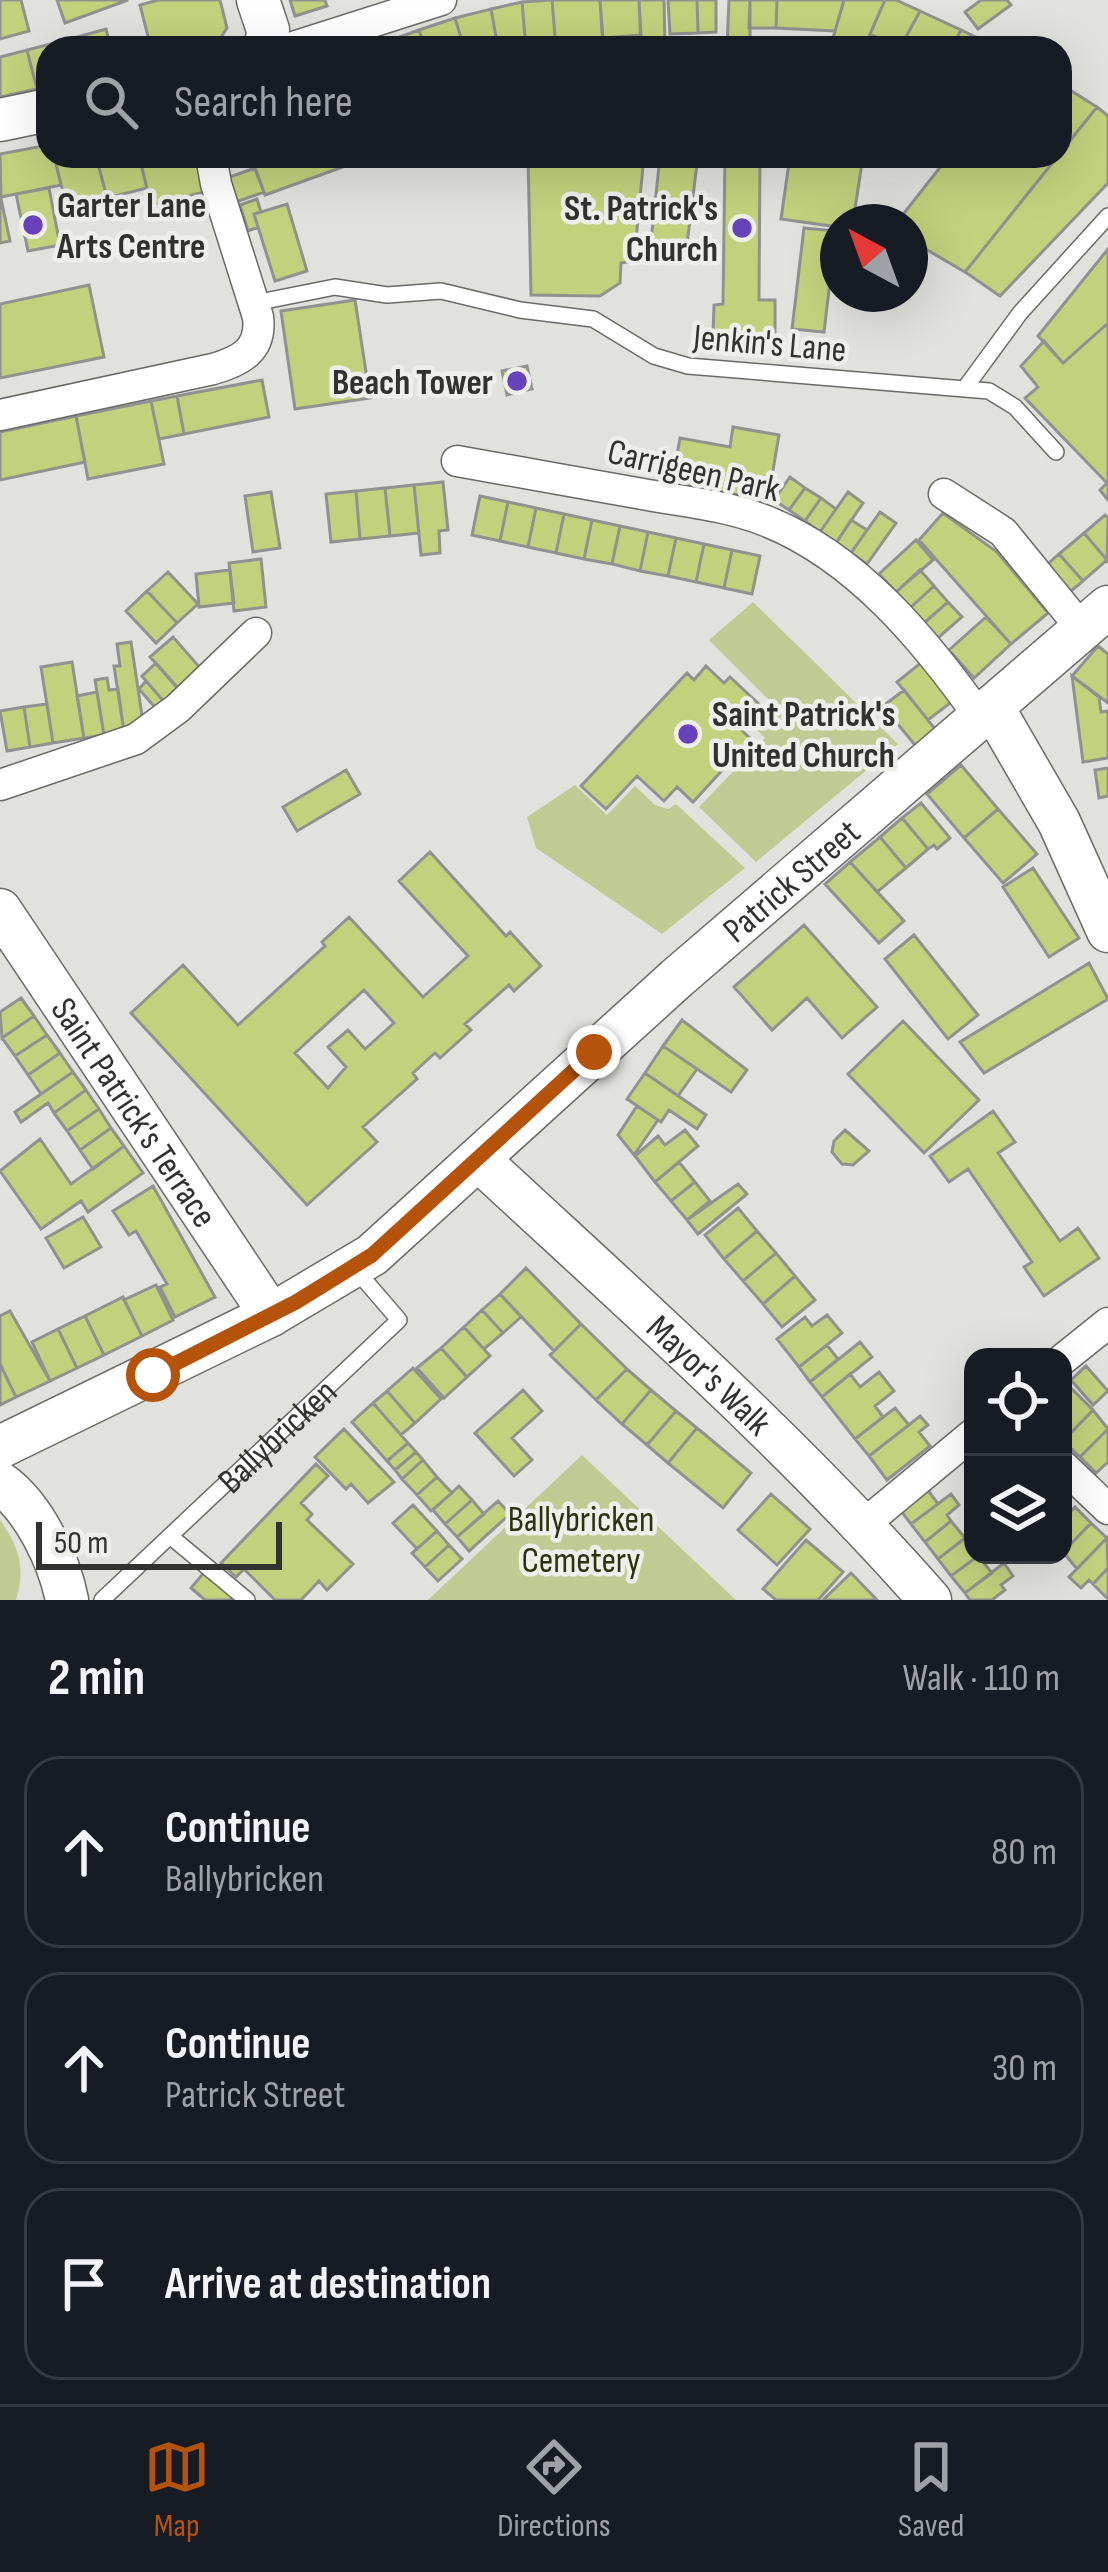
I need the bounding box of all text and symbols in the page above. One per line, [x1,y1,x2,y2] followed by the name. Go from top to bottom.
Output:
[36,36,1072,168] search box
[78,69,144,135] icon: search
[174,75,353,130] text: Search here
[56,185,206,269] place label: Garter Lane Arts Centre
[564,188,718,272] place label: St. Patrick's Church
[820,204,928,312] north arrow
[20,212,46,238] marker: Garter Lane Arts Centre
[729,215,755,241] marker: St. Patrick's Church
[691,316,848,373] street label: Jenkin's Lane
[332,362,493,405] place label: Beach Tower
[504,368,530,394] marker: Beach Tower
[603,431,784,512] street label: Carrigeen Park
[712,694,896,778] place label: Saint Patrick's United Church
[675,721,701,747] marker: Saint Patrick's United Church
[715,811,870,953] street label: Patrick Street
[41,990,225,1236] street label: Saint Patrick's Terrace
[567,1025,621,1079] route end
[637,1307,779,1445] street label: Mayor's Walk
[126,1348,180,1402] route start
[964,1348,1072,1564] map controls
[964,1348,1072,1456] button: locate
[210,1371,347,1503] street label: Ballybricken
[964,1456,1072,1564] button: layers
[508,1499,654,1583] park label: Ballybricken Cemetery
[36,1516,282,1569] scale bar
[54,1523,108,1563] text: 50 m
[48,1648,145,1709] text: 2 min
[902,1655,1060,1702] text: Walk · 110 m
[165,1801,311,1856] text: Continue
[51,1819,117,1885] icon: ahead
[991,1829,1057,1876] text: 80 m
[165,1856,324,1903] text: Ballybricken
[165,2017,311,2072] text: Continue
[51,2035,117,2101] icon: ahead
[992,2045,1057,2092] text: 30 m
[165,2072,345,2119] text: Patrick Street
[51,2251,117,2317] icon: arrive
[165,2257,491,2312] text: Arrive at destination
[144,2434,210,2546] tab: Map
[497,2434,611,2546] tab: Directions
[898,2434,964,2546] tab: Saved

